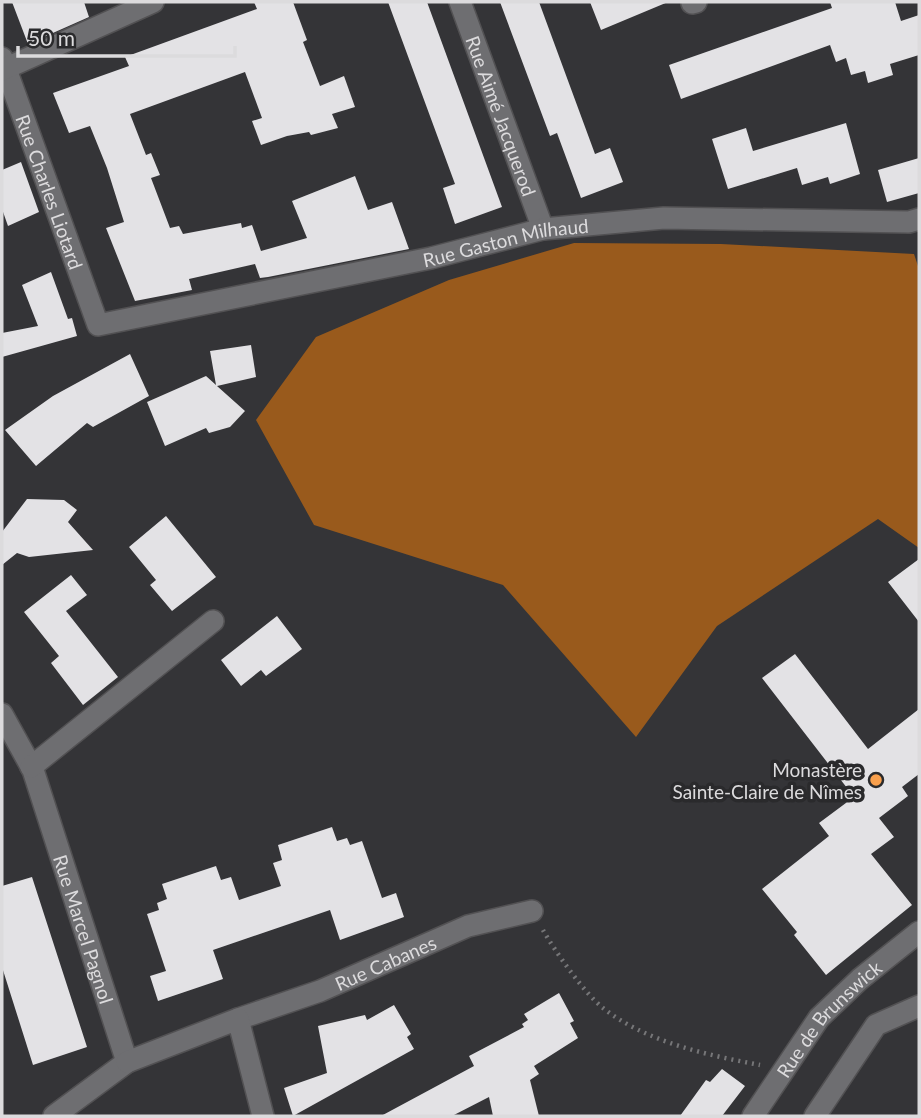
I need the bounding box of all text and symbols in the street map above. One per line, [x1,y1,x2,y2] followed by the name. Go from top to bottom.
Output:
[18,14,234,58] scale bar
[28,25,75,50] text: 50 m
[462,32,541,199] street label: Rue Aimé Jacquerod
[12,111,88,272] street label: Rue Charles Liotard
[421,213,589,271] street label: Rue Gaston Milhaud
[672,758,862,803] place label: Monastère Sainte-Claire de Nîmes
[868,772,884,788] marker: Monastère Sainte-Claire de Nîmes
[49,852,119,1006] street label: Rue Marcel Pagnol
[331,930,439,995] street label: Rue Cabanes
[771,955,886,1081] street label: Rue de Brunswick

